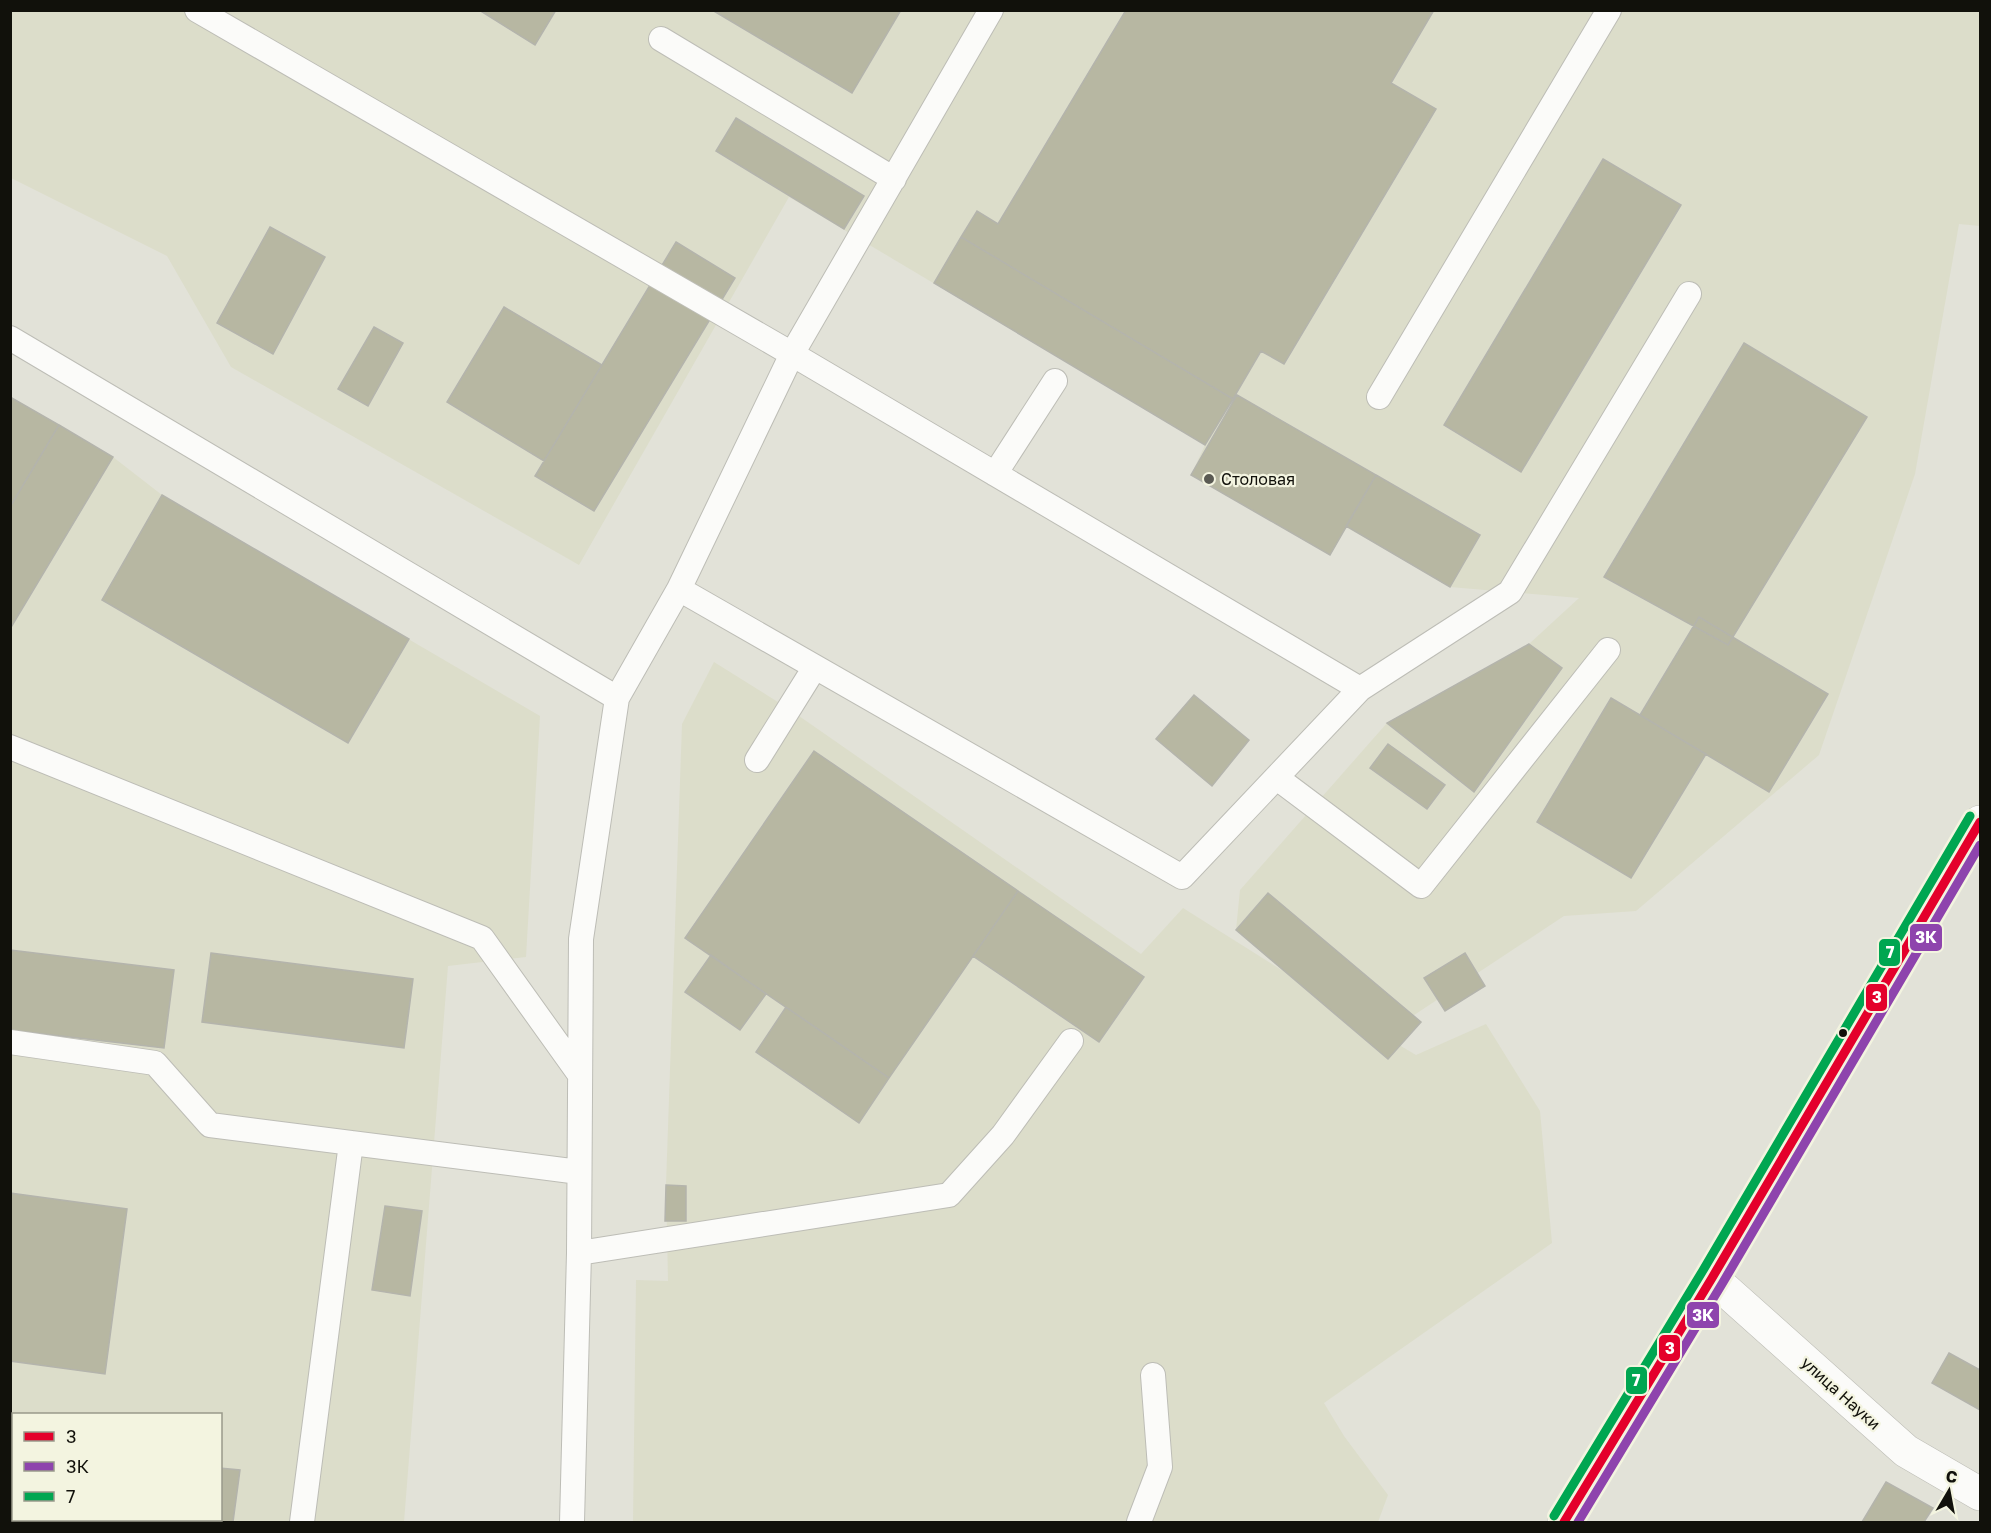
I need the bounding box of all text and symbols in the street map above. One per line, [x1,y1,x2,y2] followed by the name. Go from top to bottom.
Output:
[1221,469,1295,489] place label: Столовая
[1202,472,1216,486] marker: Столовая
[1909,923,1943,952] line badge: 3К
[1915,927,1937,947] text: 3К
[1878,938,1901,967] line badge: 7
[1886,942,1895,962] text: 7
[1865,983,1888,1012] line badge: 3
[1872,987,1882,1007] text: 3
[1837,1027,1849,1039] unlabelled marker
[1686,1301,1720,1329] line badge: 3К
[1692,1305,1714,1325] text: 3К
[1658,1334,1681,1362] line badge: 3
[1665,1338,1675,1358] text: 3
[1797,1352,1885,1434] street label: улица Науки
[1625,1366,1648,1395] line badge: 7
[1632,1370,1641,1390] text: 7
[12,1413,222,1521] legend
[66,1425,77,1447] text: 3
[66,1455,90,1477] text: 3К
[1919,1461,1979,1521] north arrow
[1944,1465,1959,1487] text: С
[66,1485,76,1507] text: 7

